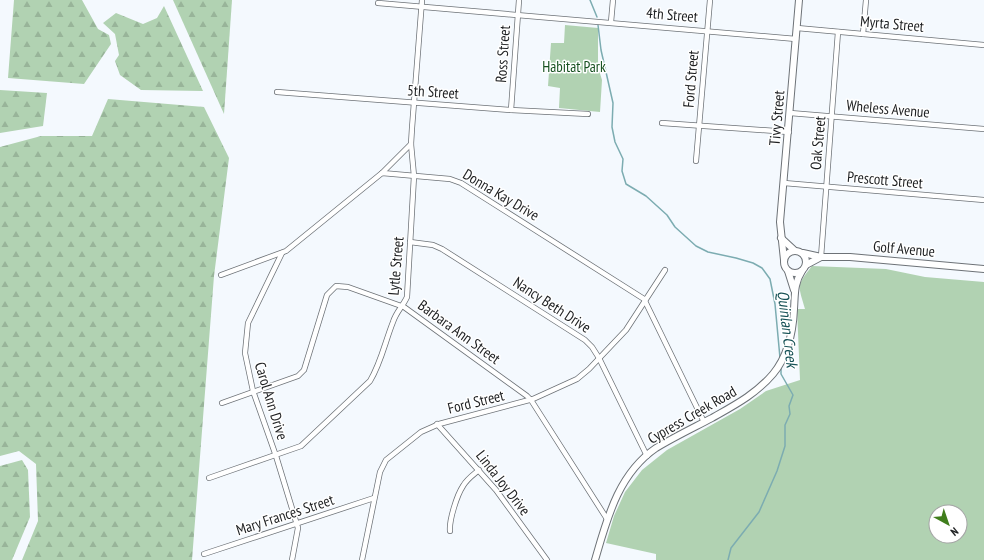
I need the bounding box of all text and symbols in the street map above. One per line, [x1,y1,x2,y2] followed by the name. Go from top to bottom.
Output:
[645,3,699,26] street label: 4th Street
[859,11,925,36] street label: Myrta Street
[491,25,514,83] street label: Ross Street
[679,49,702,108] street label: Ford Street
[542,57,606,76] park label: Habitat Park
[407,80,459,103] street label: 5th Street
[765,90,788,146] street label: Tivy Street
[846,95,930,122] street label: Wheless Avenue
[806,115,829,171] street label: Oak Street
[460,164,543,225] street label: Donna Kay Drive
[846,167,924,192] street label: Prescott Street
[383,236,408,296] street label: Lytle Street
[872,236,936,261] street label: Golf Avenue
[510,272,595,337] street label: Nancy Beth Drive
[773,289,803,370] water label: Quinlan Creek
[414,295,504,368] street label: Barbara Ann Street
[251,360,292,442] street label: Carol Ann Drive
[644,381,740,448] street label: Cypress Creek Road
[446,385,506,418] street label: Ford Street
[472,446,535,519] street label: Linda Joy Drive
[234,490,336,539] street label: Mary Frances Street
[928,504,968,544] north arrow
[948,524,961,539] text: N

